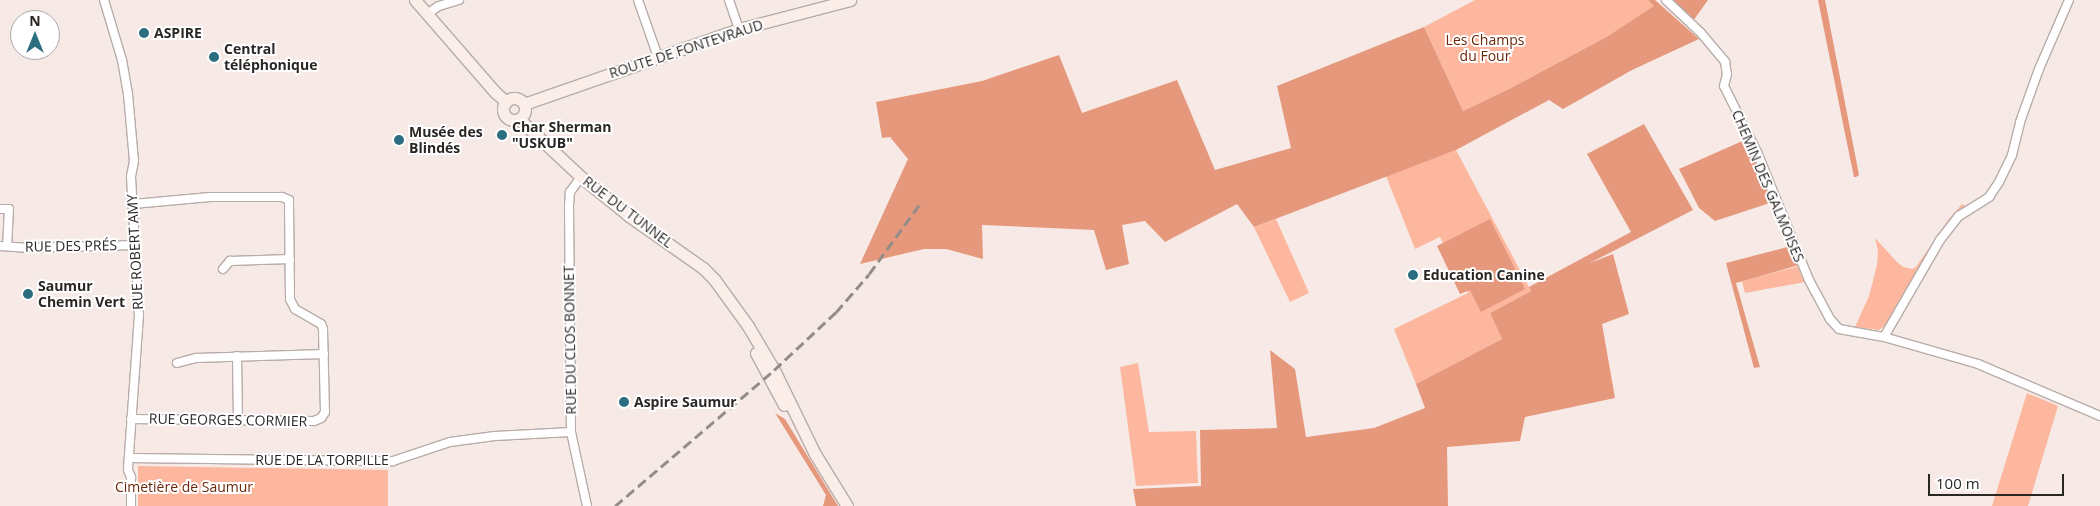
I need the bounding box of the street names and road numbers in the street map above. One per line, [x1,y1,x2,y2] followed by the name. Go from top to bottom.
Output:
[607,16,765,82] street label: ROUTE DE FONTEVRAUD
[1728,107,1808,265] street label: CHEMIN DES GALMOISES
[580,173,676,251] street label: RUE DU TUNNEL
[124,194,146,310] street label: RUE ROBERT AMY
[25,237,117,255] street label: RUE DES PRÉS
[560,265,580,415] street label: RUE DU CLOS BONNET
[149,410,307,430] street label: RUE GEORGES CORMIER
[255,452,389,468] street label: RUE DE LA TORPILLE

